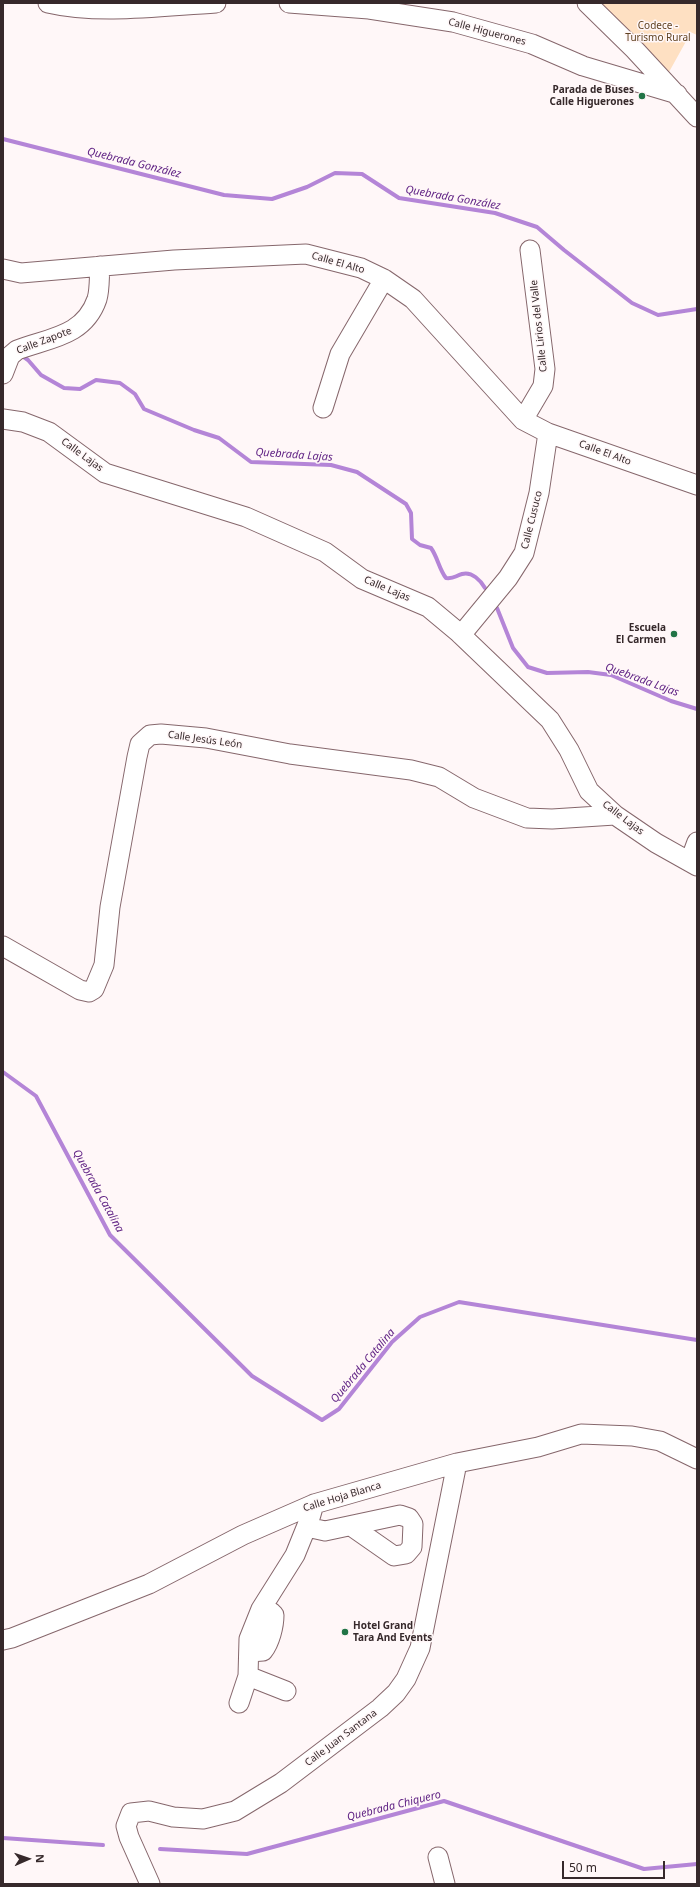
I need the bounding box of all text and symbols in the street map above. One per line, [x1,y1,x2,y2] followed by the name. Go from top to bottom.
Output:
[447,16,527,48] street label: Calle Higuerones
[625,20,691,44] park label: Codece - Turismo Rural
[550,84,634,108] place label: Parada de Buses Calle Higuerones
[637,91,647,101] marker: Parada de Buses Calle Higuerones
[86,145,182,181] water label: Quebrada González
[404,183,502,213] water label: Quebrada González
[310,250,366,276] street label: Calle El Alto
[528,279,550,373] street label: Calle Lirios del Valle
[15,325,73,357] street label: Calle Zapote
[59,436,105,474] street label: Calle Lajas
[577,438,633,468] street label: Calle El Alto
[255,446,333,464] water label: Quebrada Lajas
[519,490,545,550] street label: Calle Cusuco
[362,574,412,604] street label: Calle Lajas
[616,622,666,646] place label: Escuela El Carmen
[669,629,679,639] marker: Escuela El Carmen
[603,661,681,699] water label: Quebrada Lajas
[167,729,243,751] street label: Calle Jesús León
[600,798,646,838] street label: Calle Lajas
[70,1147,126,1235] water label: Quebrada Catalina
[328,1326,398,1406] water label: Quebrada Catalina
[302,1479,382,1515] street label: Calle Hoja Blanca
[353,1620,432,1644] place label: Hotel Grand Tara And Events
[340,1627,350,1637] marker: Hotel Grand Tara And Events
[303,1707,379,1769] street label: Calle Juan Santana
[346,1788,442,1824] water label: Quebrada Chiquero
[8,1839,48,1879] north arrow
[564,1853,667,1879] scale bar
[33,1854,48,1863] text: N
[569,1859,597,1876] text: 50 m

